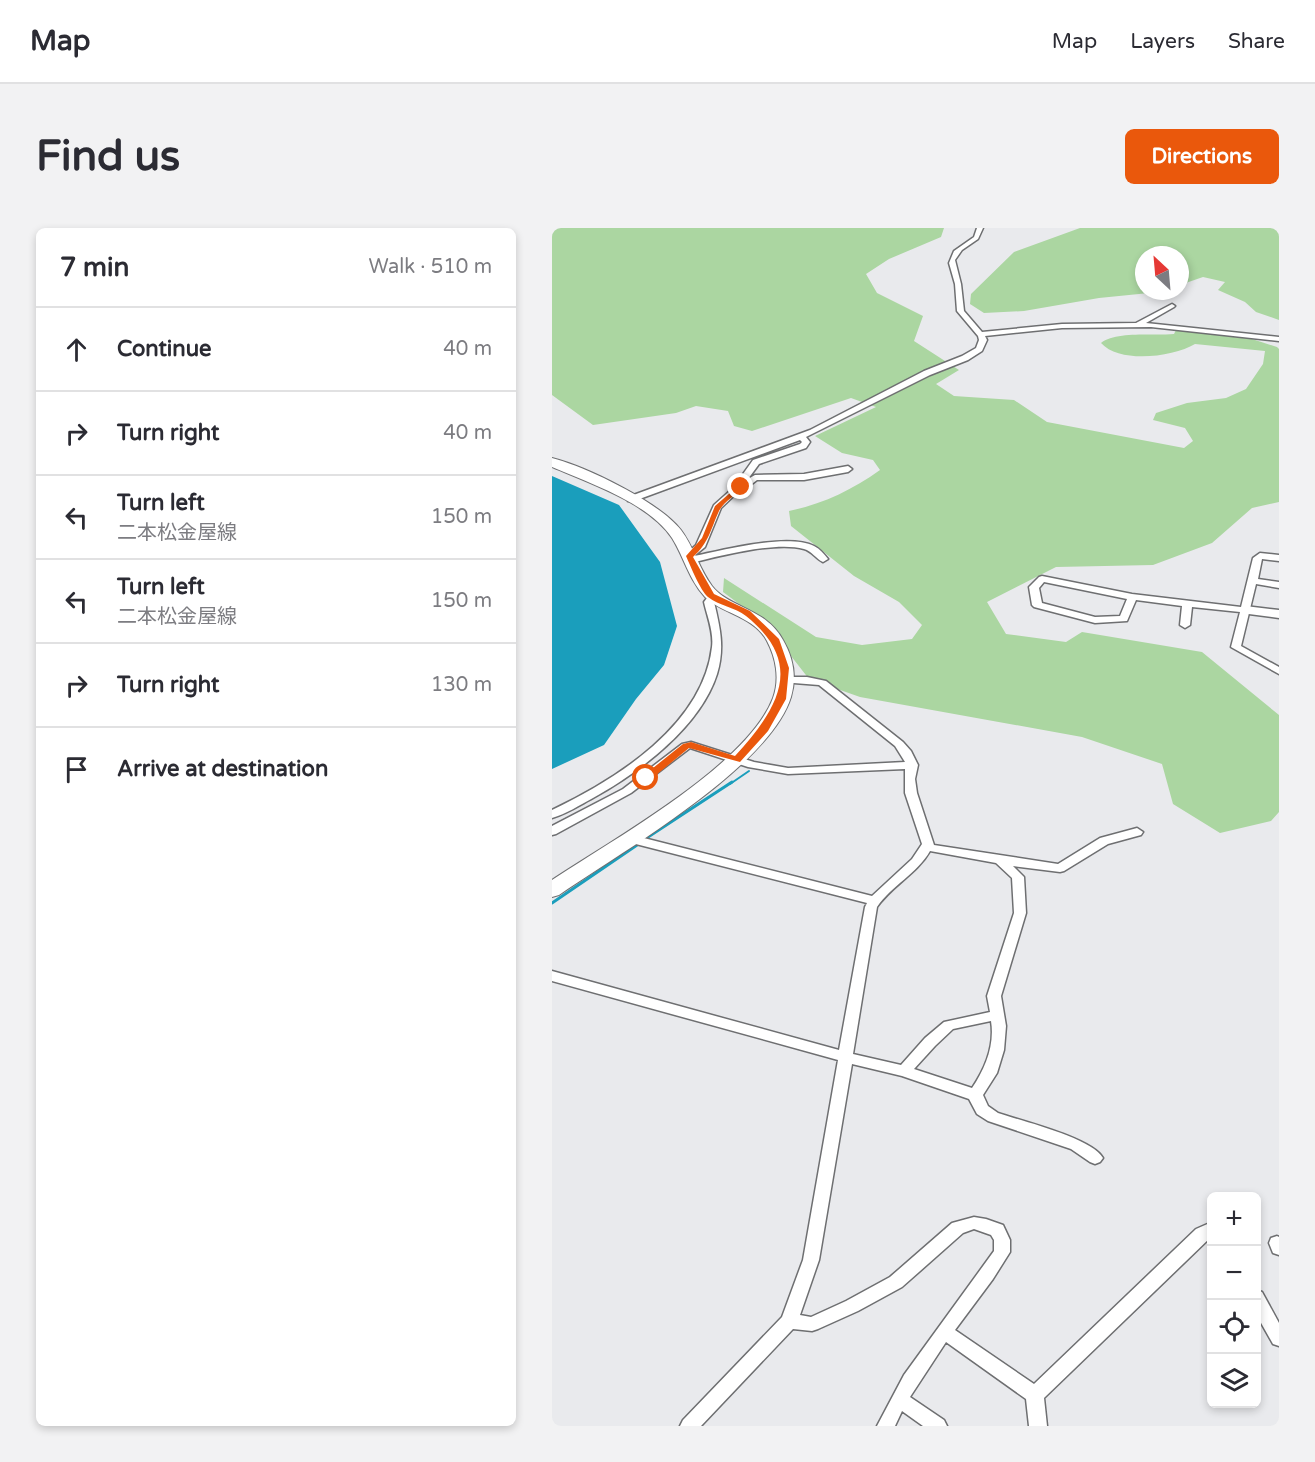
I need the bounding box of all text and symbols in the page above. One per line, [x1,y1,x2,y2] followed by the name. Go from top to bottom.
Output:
[30,24,90,58] text: Map
[1052,29,1097,54] text: Map
[1130,29,1195,54] text: Layers
[1228,29,1285,54] text: Share
[1125,129,1279,184] button: Directions
[36,131,180,182] text: Find us
[1135,246,1189,300] north arrow
[60,252,129,283] text: 7 min
[369,255,492,279] text: Walk · 510 m
[60,333,93,366] icon: ahead
[117,336,212,362] text: Continue
[443,337,492,361] text: 40 m
[60,417,93,450] icon: right
[117,420,219,446] text: Turn right
[443,421,492,445] text: 40 m
[727,473,753,499] route end
[117,490,205,516] text: Turn left
[60,501,93,534] icon: left
[431,505,492,529] text: 150 m
[117,521,237,545] text: 二本松金屋線
[117,574,205,600] text: Turn left
[60,585,93,618] icon: left
[431,589,492,613] text: 150 m
[117,605,237,629] text: 二本松金屋線
[60,669,93,702] icon: right
[117,672,219,698] text: Turn right
[431,673,492,697] text: 130 m
[60,753,93,786] icon: arrive
[117,756,328,782] text: Arrive at destination
[632,764,658,790] route start
[1207,1192,1261,1408] map controls
[1207,1192,1261,1246] button: +
[1207,1246,1261,1300] button: −
[1207,1300,1261,1354] button: locate
[1207,1354,1261,1408] button: layers

